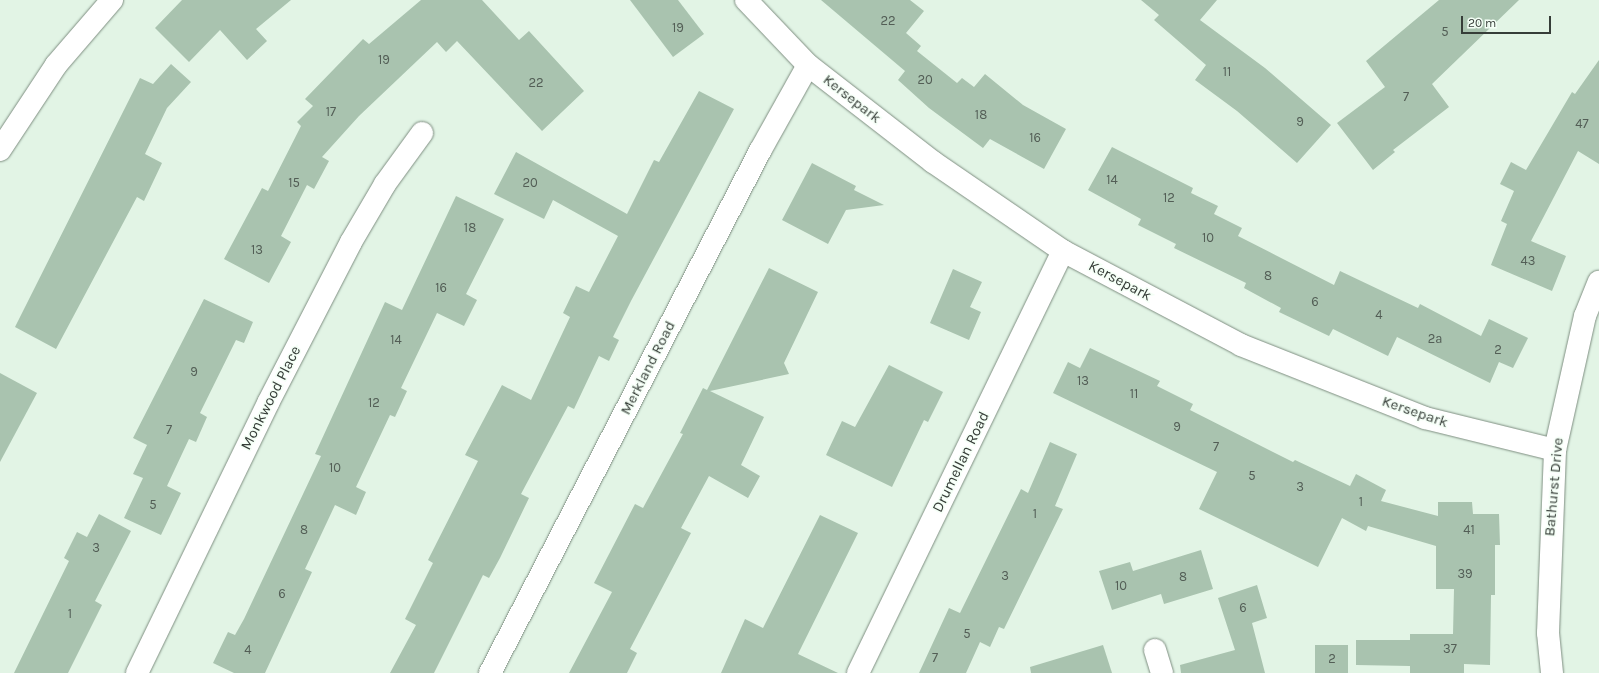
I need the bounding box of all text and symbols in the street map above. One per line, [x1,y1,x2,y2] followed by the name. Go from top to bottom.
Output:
[1463,8,1553,34] scale bar
[880,13,896,29] house number: 22
[1468,16,1496,30] text: 20 m
[672,20,684,36] house number: 19
[1441,24,1449,40] house number: 5
[378,52,390,68] house number: 19
[1223,64,1231,80] house number: 11
[819,71,885,127] street label: Kersepark
[917,72,933,88] house number: 20
[528,75,544,91] house number: 22
[1403,89,1409,105] house number: 7
[326,104,336,120] house number: 17
[975,107,987,123] house number: 18
[1296,114,1304,130] house number: 9
[1575,116,1589,132] house number: 47
[1029,130,1041,146] house number: 16
[1106,172,1118,188] house number: 14
[288,175,300,191] house number: 15
[522,175,538,191] house number: 20
[1163,190,1175,206] house number: 12
[464,220,476,236] house number: 18
[1202,230,1214,246] house number: 10
[251,242,263,258] house number: 13
[1521,253,1535,269] house number: 43
[1085,257,1155,305] street label: Kersepark
[1264,268,1272,284] house number: 8
[435,280,447,296] house number: 16
[1311,294,1319,310] house number: 6
[1375,307,1383,323] house number: 4
[617,318,679,418] street label: Merkland Road
[1428,331,1442,347] house number: 2a
[390,332,402,348] house number: 14
[1494,342,1502,358] house number: 2
[237,343,305,453] street label: Monkwood Place
[190,364,198,380] house number: 9
[1077,373,1089,389] house number: 13
[1130,386,1138,402] house number: 11
[1380,392,1450,432] street label: Kersepark
[368,395,380,411] house number: 12
[929,409,993,515] street label: Drumellan Road
[1173,419,1181,435] house number: 9
[166,422,172,438] house number: 7
[1541,437,1567,537] street label: Bathurst Drive
[1213,439,1219,455] house number: 7
[329,460,341,476] house number: 10
[1248,468,1256,484] house number: 5
[1296,479,1304,495] house number: 3
[1359,494,1363,510] house number: 1
[149,497,157,513] house number: 5
[1033,506,1037,522] house number: 1
[300,522,308,538] house number: 8
[1463,522,1475,538] house number: 41
[92,540,100,556] house number: 3
[1457,566,1473,582] house number: 39
[1001,568,1009,584] house number: 3
[1179,569,1187,585] house number: 8
[1115,578,1127,594] house number: 10
[278,586,286,602] house number: 6
[1239,600,1247,616] house number: 6
[68,606,72,622] house number: 1
[963,626,971,642] house number: 5
[1443,641,1457,657] house number: 37
[244,642,252,658] house number: 4
[932,650,938,666] house number: 7
[1328,651,1336,667] house number: 2

